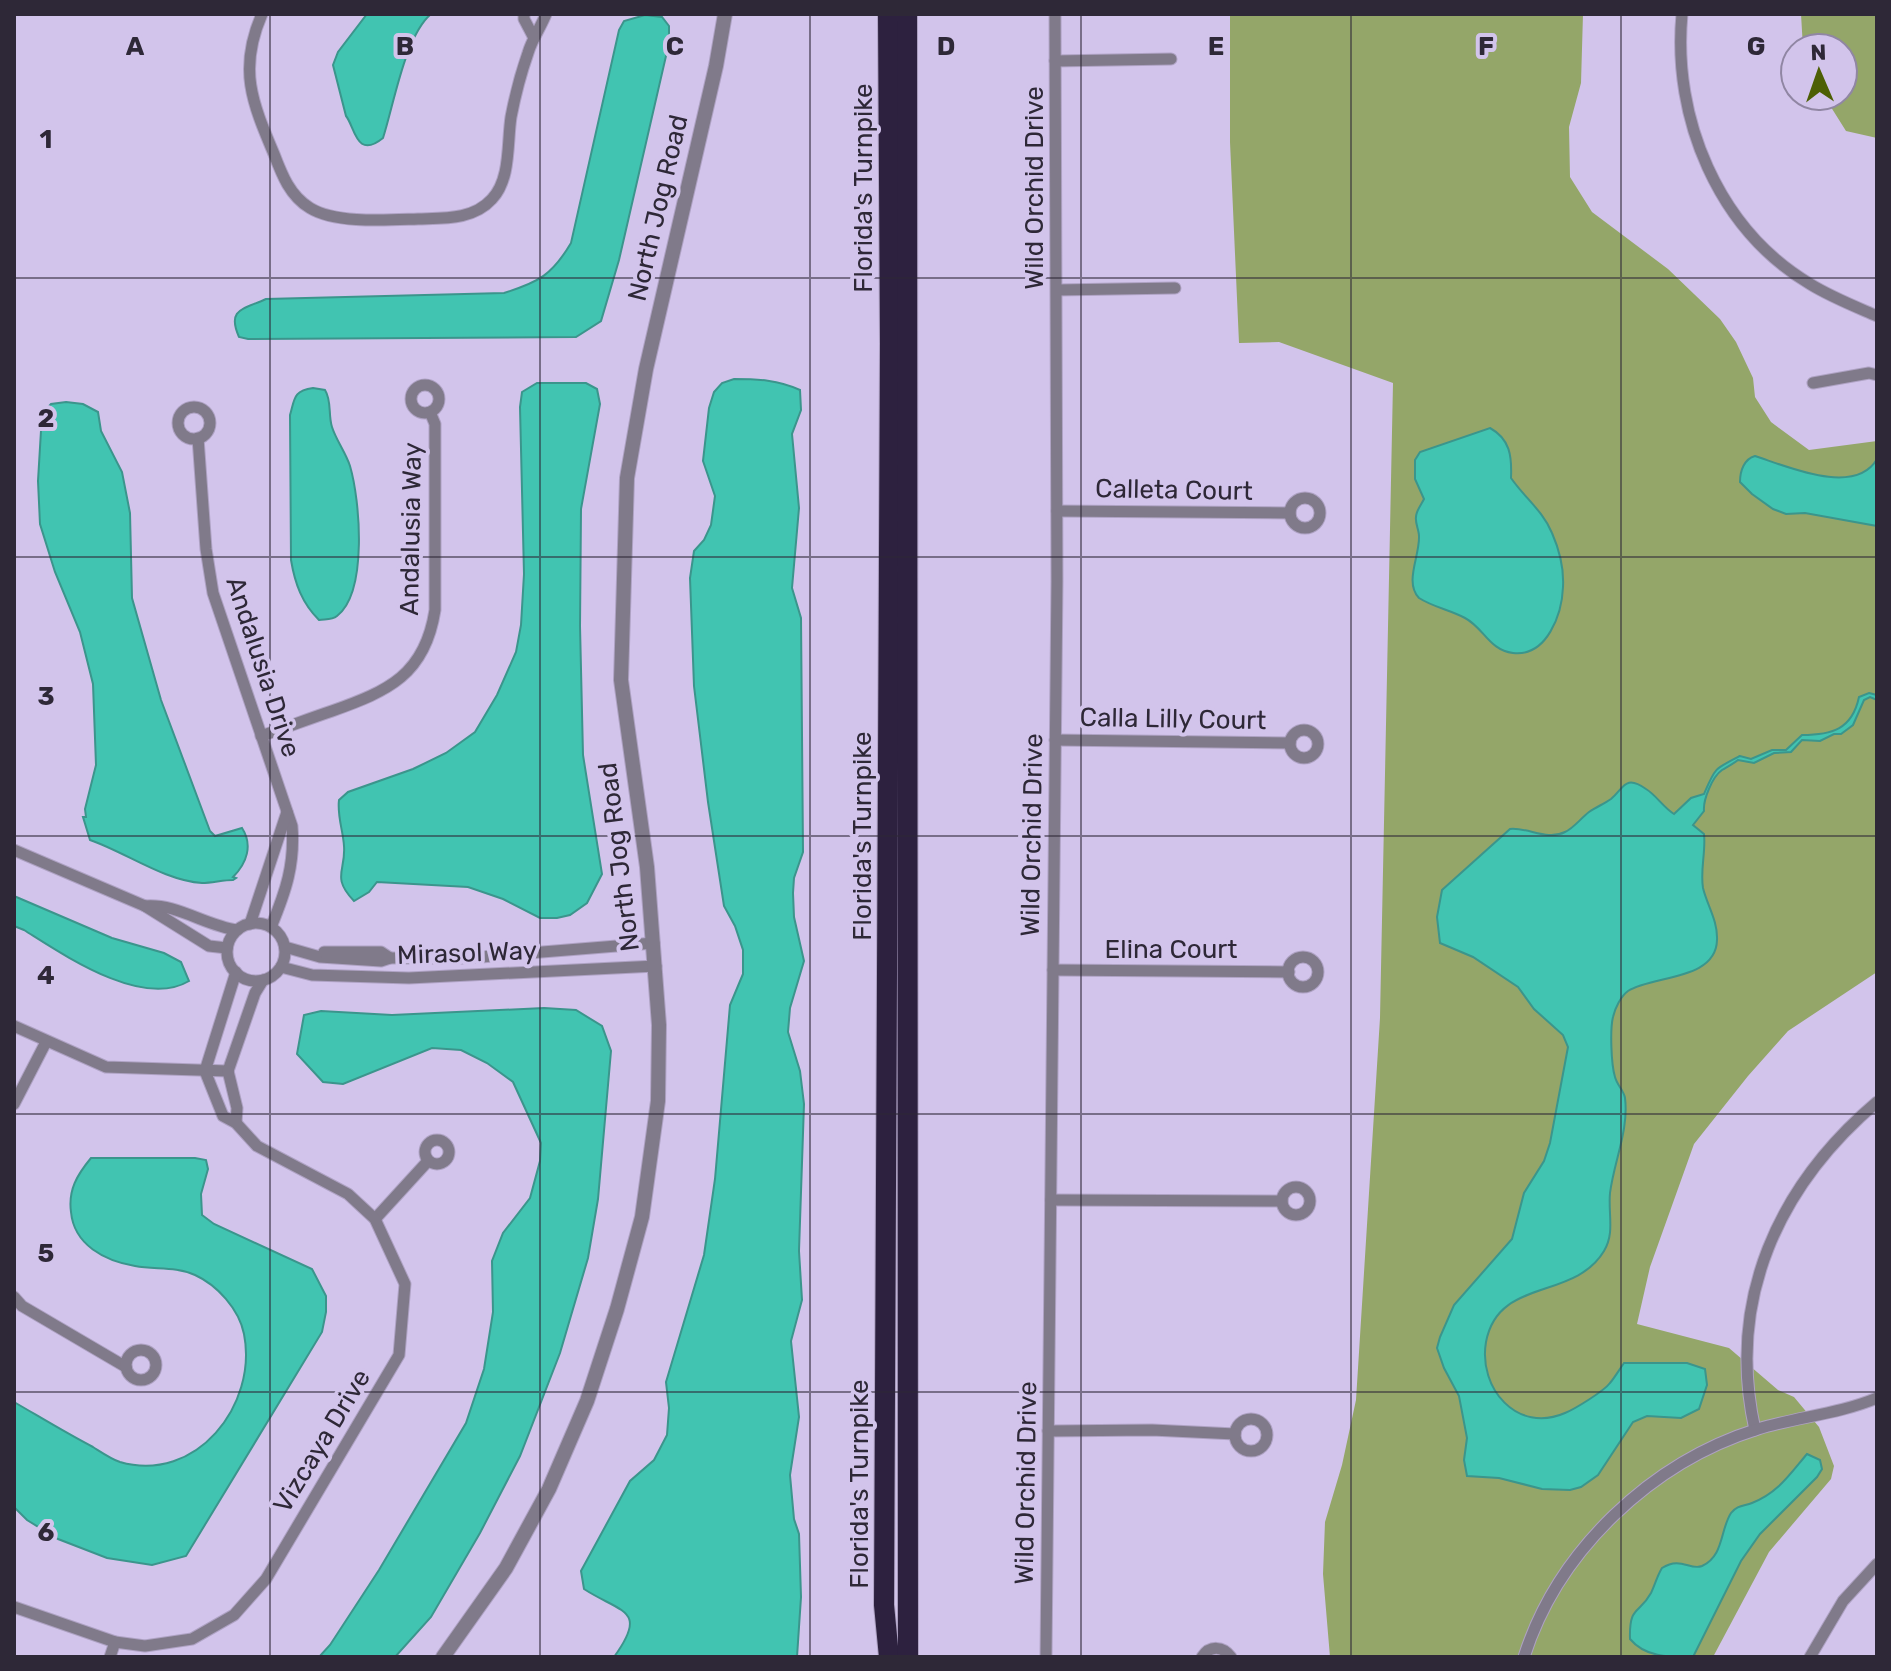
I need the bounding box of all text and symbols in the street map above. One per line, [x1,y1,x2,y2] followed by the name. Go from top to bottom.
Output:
[126,31,145,62] text: A
[396,31,414,62] text: B
[666,31,684,62] text: C
[937,31,955,62] text: D
[1208,31,1224,62] text: E
[1478,31,1494,62] text: F
[1747,31,1765,62] text: G
[1779,32,1859,112] north arrow
[1810,39,1827,66] text: N
[848,83,879,293] street label: Florida's Turnpike
[1019,86,1050,290] street label: Wild Orchid Drive
[622,112,694,304] street label: North Jog Road
[40,124,52,155] text: 1
[38,403,54,434] text: 2
[394,442,428,616] street label: Andalusia Way
[1095,473,1253,507] street label: Calleta Court
[219,573,307,761] street label: Andalusia Drive
[37,681,55,712] text: 3
[1079,702,1267,736] street label: Calla Lilly Court
[847,731,878,941] street label: Florida's Turnpike
[1015,733,1049,937] street label: Wild Orchid Drive
[592,761,646,953] street label: North Jog Road
[1105,934,1237,965] street label: Elina Court
[396,935,538,971] street label: Mirasol Way
[37,960,55,991] text: 4
[38,1238,54,1269] text: 5
[267,1364,377,1518] street label: Vizcaya Drive
[844,1379,875,1589] street label: Florida's Turnpike
[1009,1381,1043,1585] street label: Wild Orchid Drive
[38,1517,55,1548] text: 6

